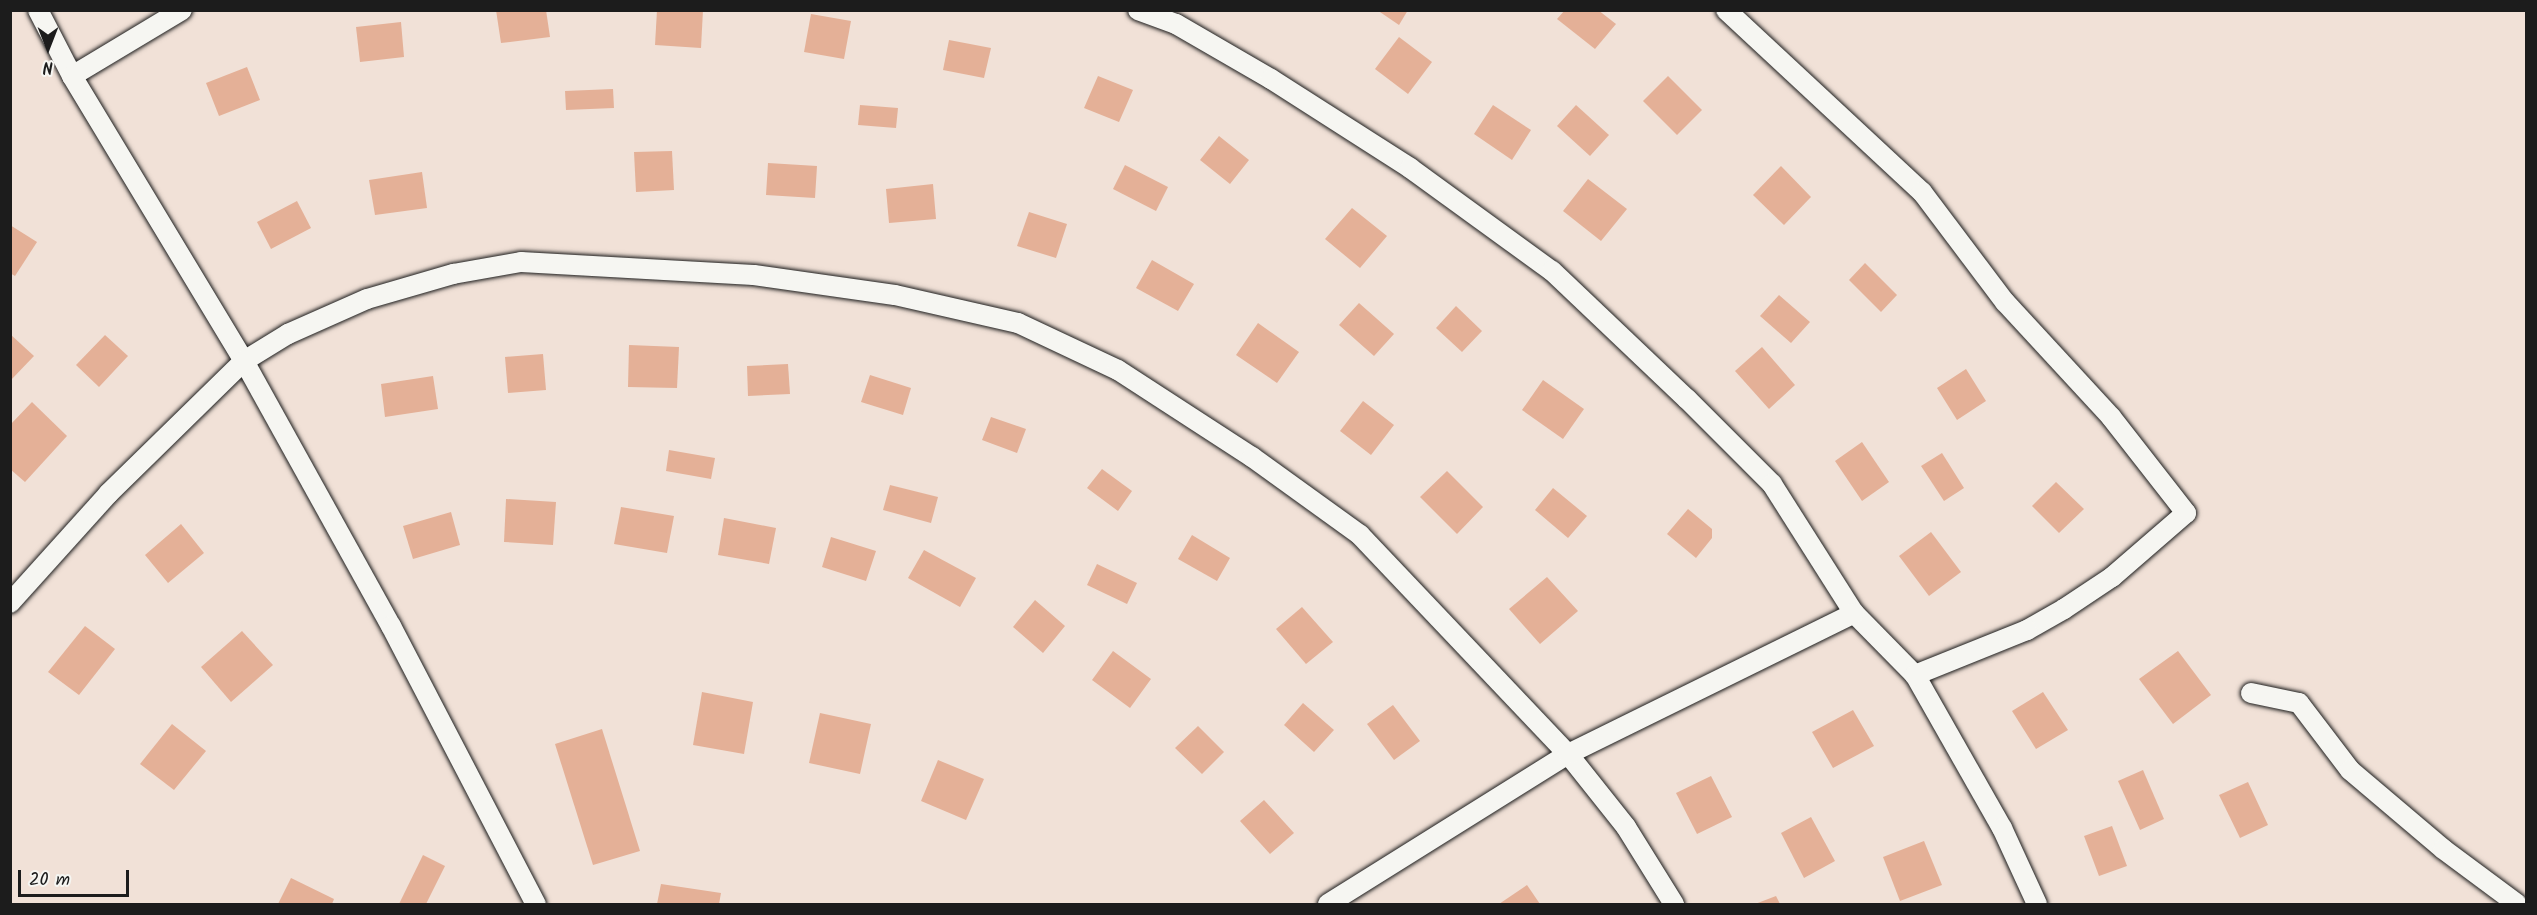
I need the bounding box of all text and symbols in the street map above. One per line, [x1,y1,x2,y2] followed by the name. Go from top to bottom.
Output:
[18,18,78,78] north arrow
[43,54,53,79] text: N
[21,858,132,896] scale bar
[29,866,70,895] text: 20 m

